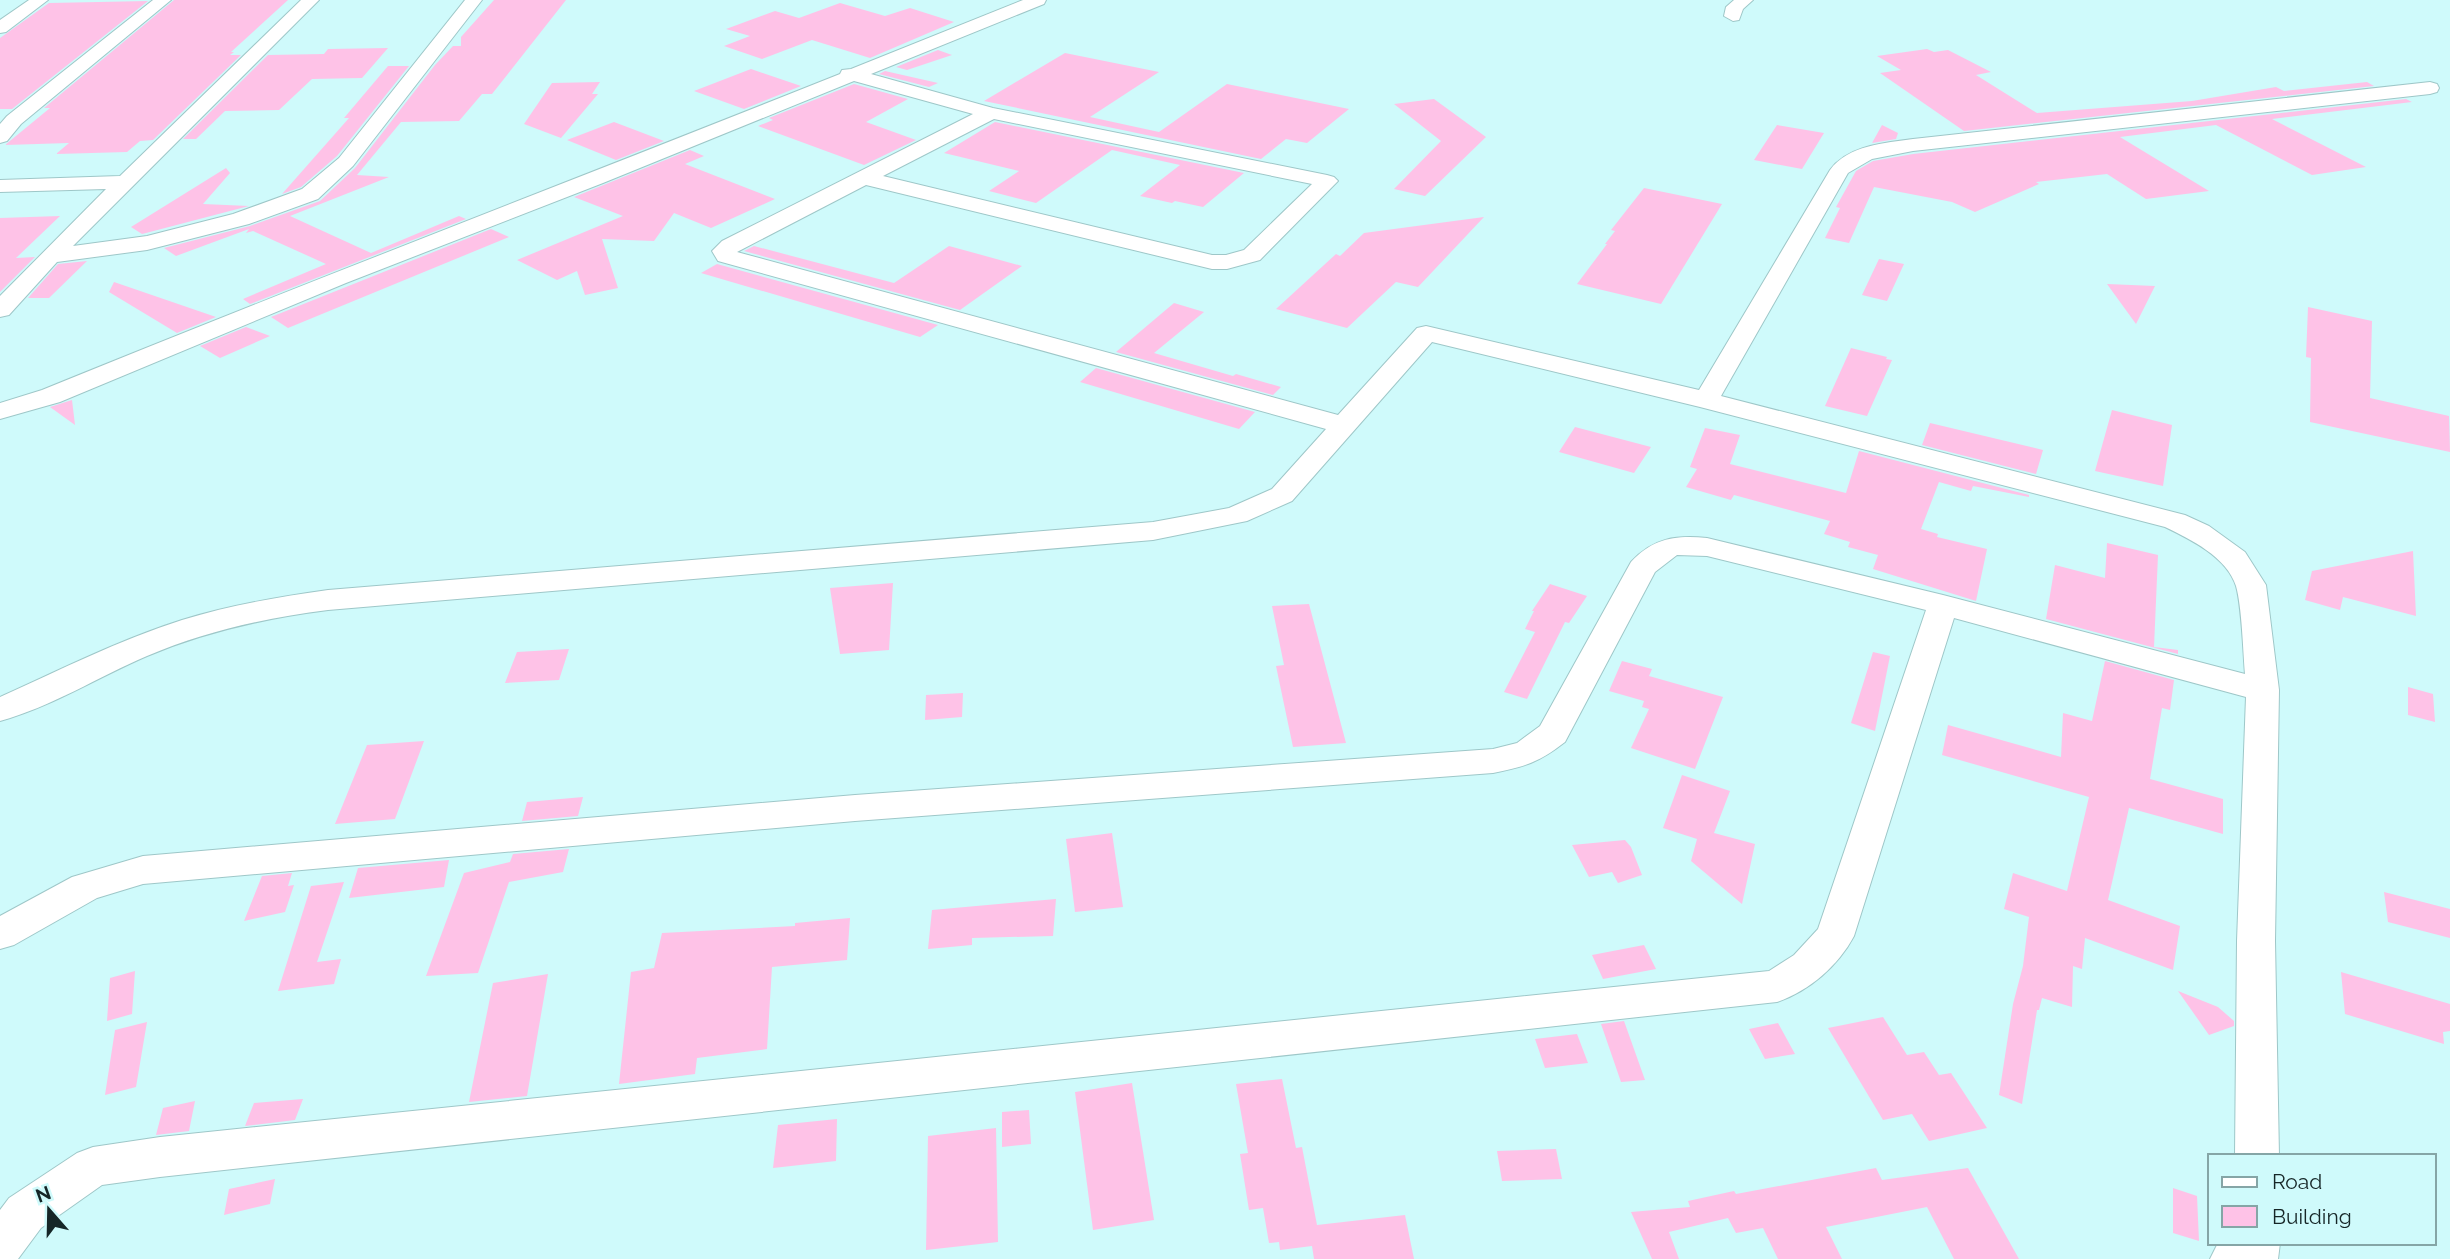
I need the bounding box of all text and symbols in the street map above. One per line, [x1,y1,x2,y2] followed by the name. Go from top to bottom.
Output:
[2208,1154,2436,1245] legend
[2272,1169,2322,1194] text: Road
[14,1175,84,1245] north arrow
[33,1181,54,1207] text: N
[2272,1204,2352,1229] text: Building

